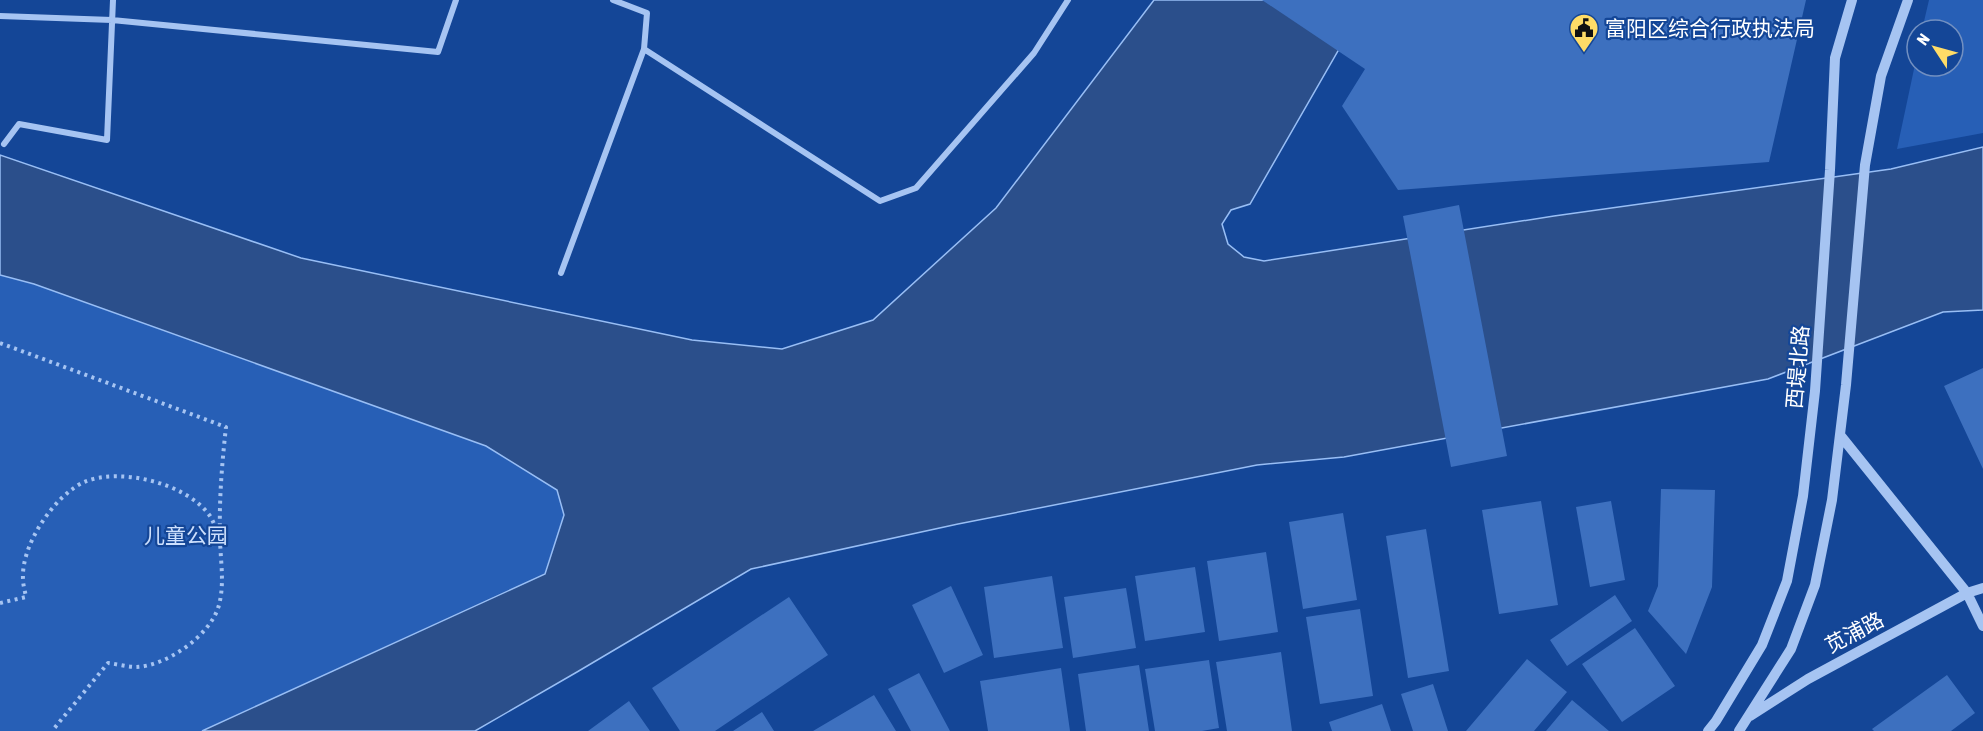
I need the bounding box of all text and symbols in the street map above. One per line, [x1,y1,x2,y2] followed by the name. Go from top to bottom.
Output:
[1568,12,1600,54] public building icon: 富阳区综合行政执法局
[1605,16,1815,40] place label: 富阳区综合行政执法局
[1905,18,1965,78] north arrow
[1913,30,1933,48] text: N
[1781,324,1813,410] street label: 西堤北路
[144,523,228,547] park label: 儿童公园
[1821,607,1887,657] street label: 苋浦路

